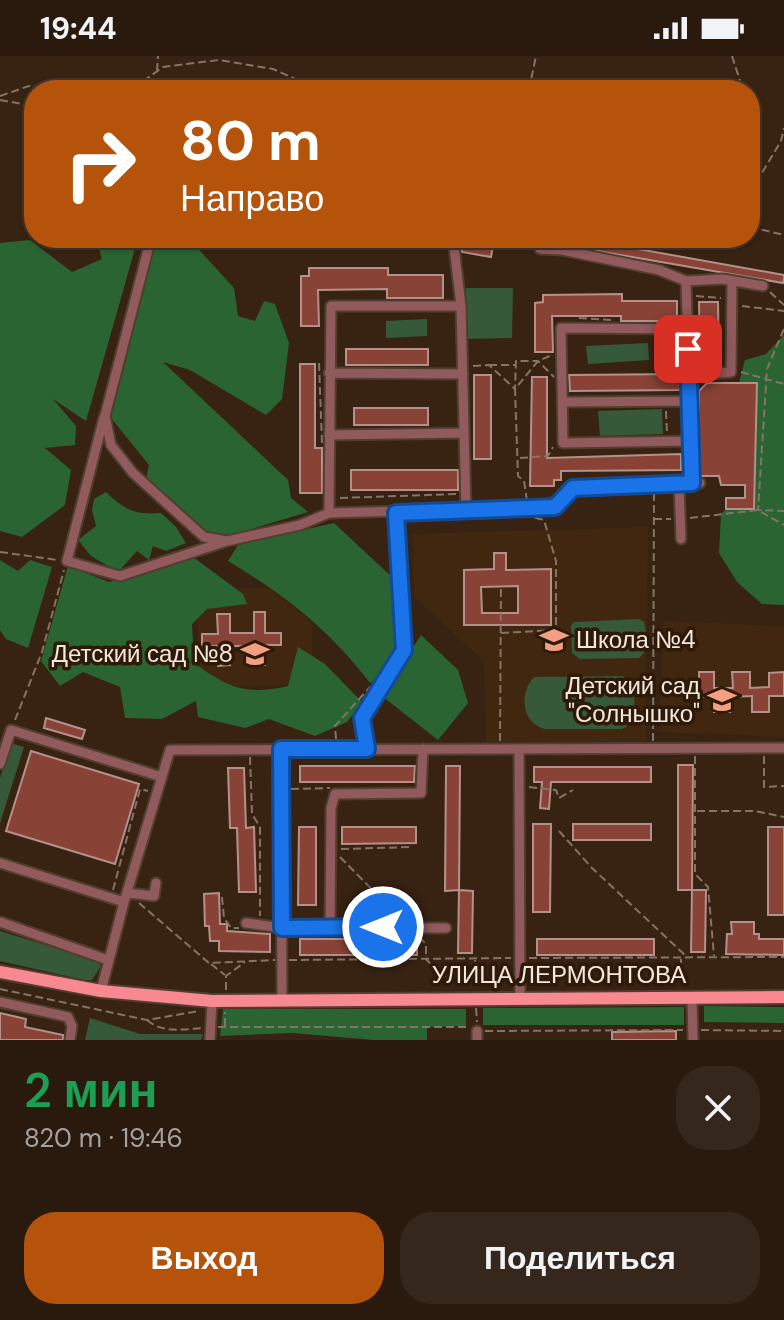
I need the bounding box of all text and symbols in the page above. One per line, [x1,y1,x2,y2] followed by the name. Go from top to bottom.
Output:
[40,9,117,48] text: 19:44
[180,104,321,177] text: 80 m
[48,112,152,216] icon: right
[180,175,324,222] text: Направо
[654,315,722,383] pin
[666,327,710,371] icon: arrive
[576,624,696,655] place label: Школа №4
[539,625,569,655] school or university icon: Школа №4
[52,638,233,669] place label: Детский сад №8
[240,639,270,669] school or university icon: Детский сад №8
[565,670,700,729] place label: Детский сад "Солнышко"
[707,685,737,715] school or university icon: Детский сад "Солнышко"
[341,885,425,969] position arrow
[432,959,686,990] street label: УЛИЦА ЛЕРМОНТОВА
[24,1059,157,1122] text: 2 мин
[676,1066,760,1150] button: close
[24,1121,183,1155] text: 820 m · 19:46
[24,1212,384,1304] button: Выход
[400,1212,760,1304] button: Поделиться

